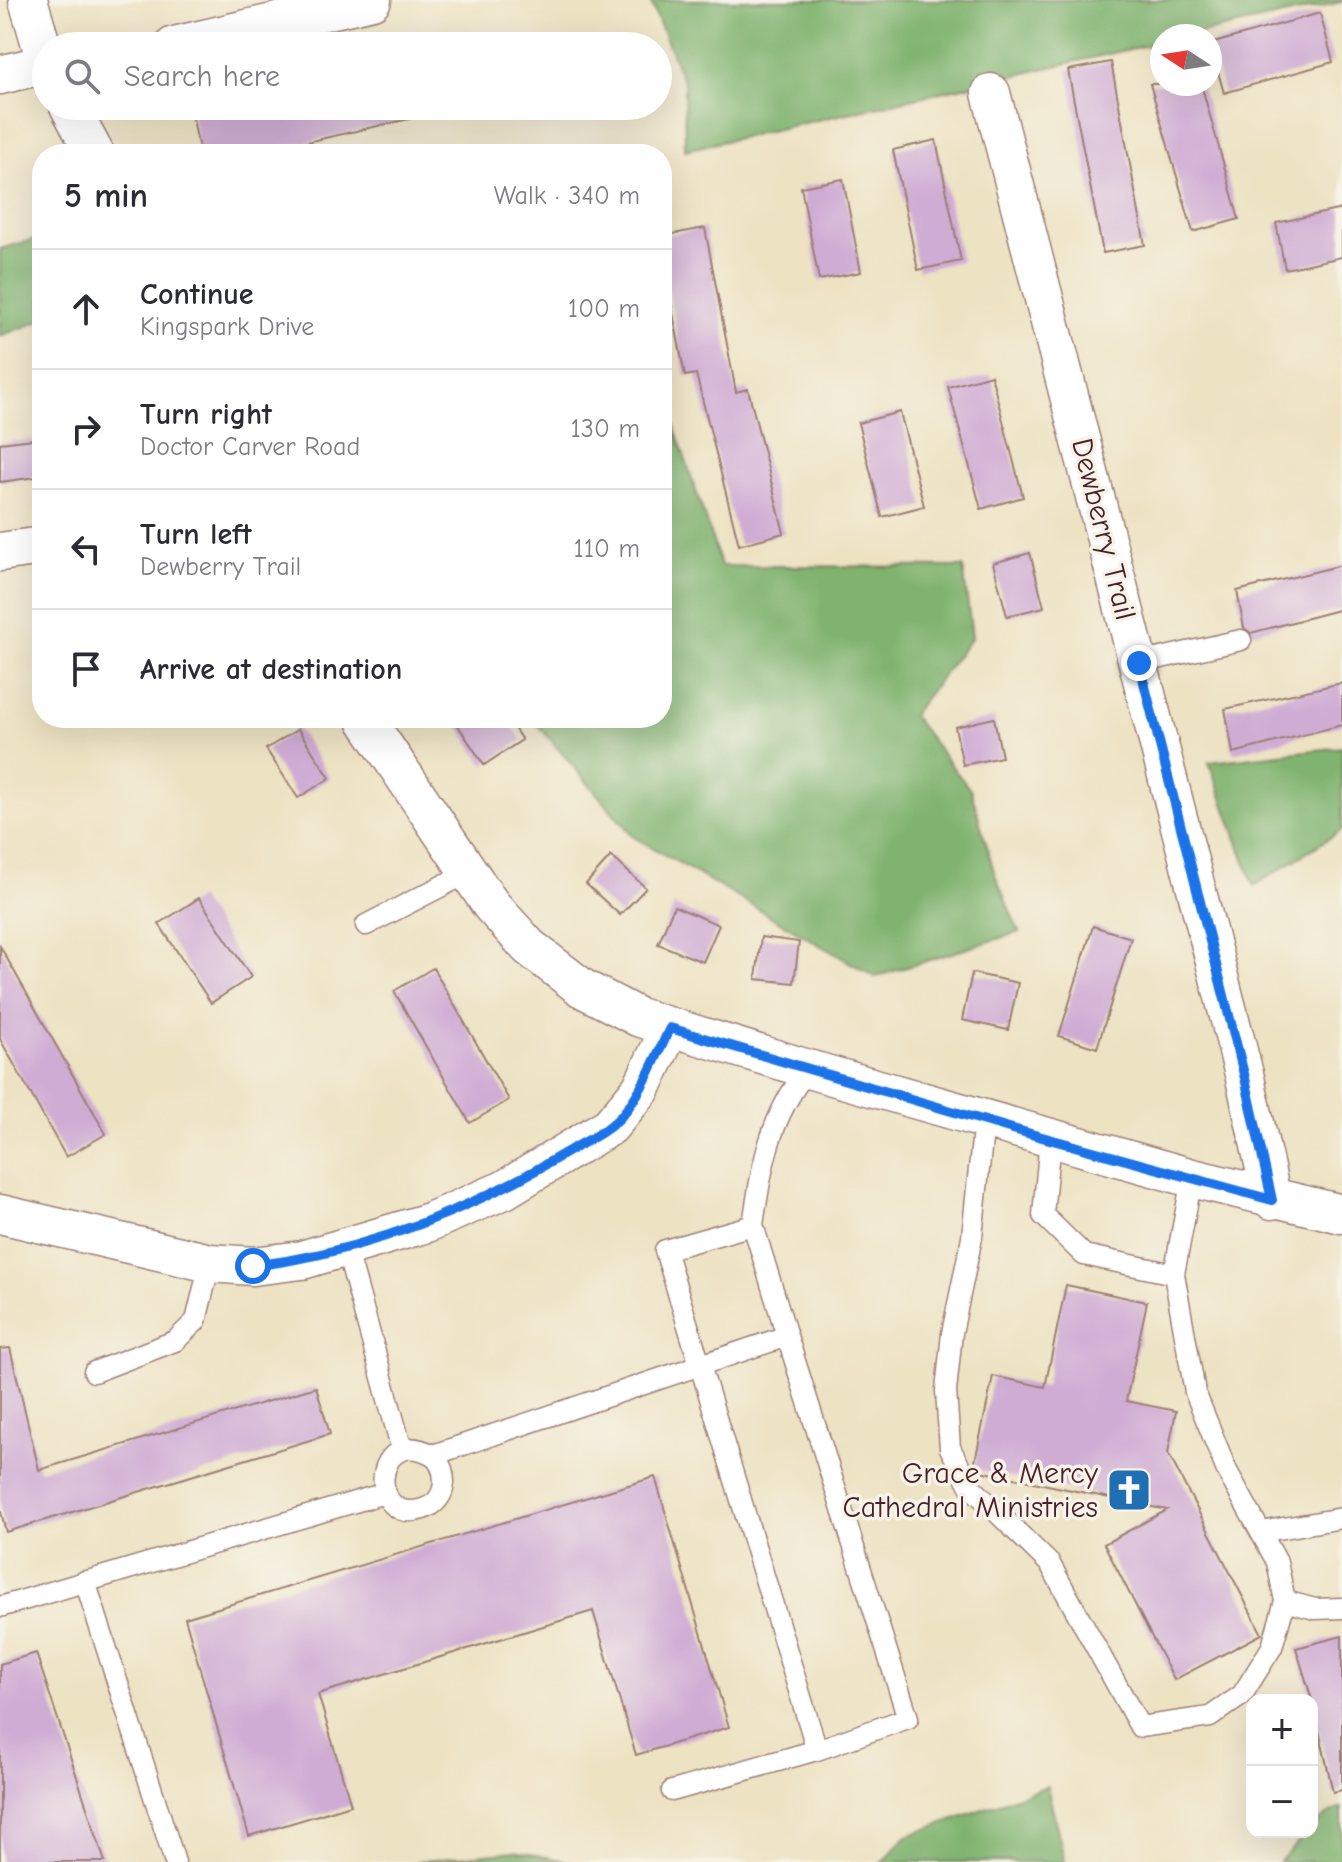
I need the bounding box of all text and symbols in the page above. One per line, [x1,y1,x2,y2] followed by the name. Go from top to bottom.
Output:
[1150,24,1222,96] north arrow
[32,32,672,120] search box
[60,54,104,98] icon: search
[124,59,280,94] text: Search here
[64,176,148,216] text: 5 min
[494,181,640,211] text: Walk · 340 m
[140,277,254,312] text: Continue
[64,287,108,331] icon: ahead
[568,294,640,324] text: 100 m
[140,312,314,342] text: Kingspark Drive
[140,397,272,432] text: Turn right
[64,407,108,451] icon: right
[571,414,640,444] text: 130 m
[140,432,360,462] text: Doctor Carver Road
[1064,435,1143,624] street label: Dewberry Trail
[140,517,252,552] text: Turn left
[64,527,108,571] icon: left
[573,534,640,564] text: 110 m
[140,552,301,582] text: Dewberry Trail
[1121,645,1157,681] route end
[64,647,108,691] icon: arrive
[140,652,402,687] text: Arrive at destination
[235,1248,271,1284] route start
[842,1456,1099,1525] place label: Grace & Mercy Cathedral Ministries
[1105,1466,1153,1514] church icon: Grace & Mercy Cathedral Ministries
[1246,1694,1318,1838] map controls
[1246,1694,1318,1766] button: +
[1246,1766,1318,1838] button: −

